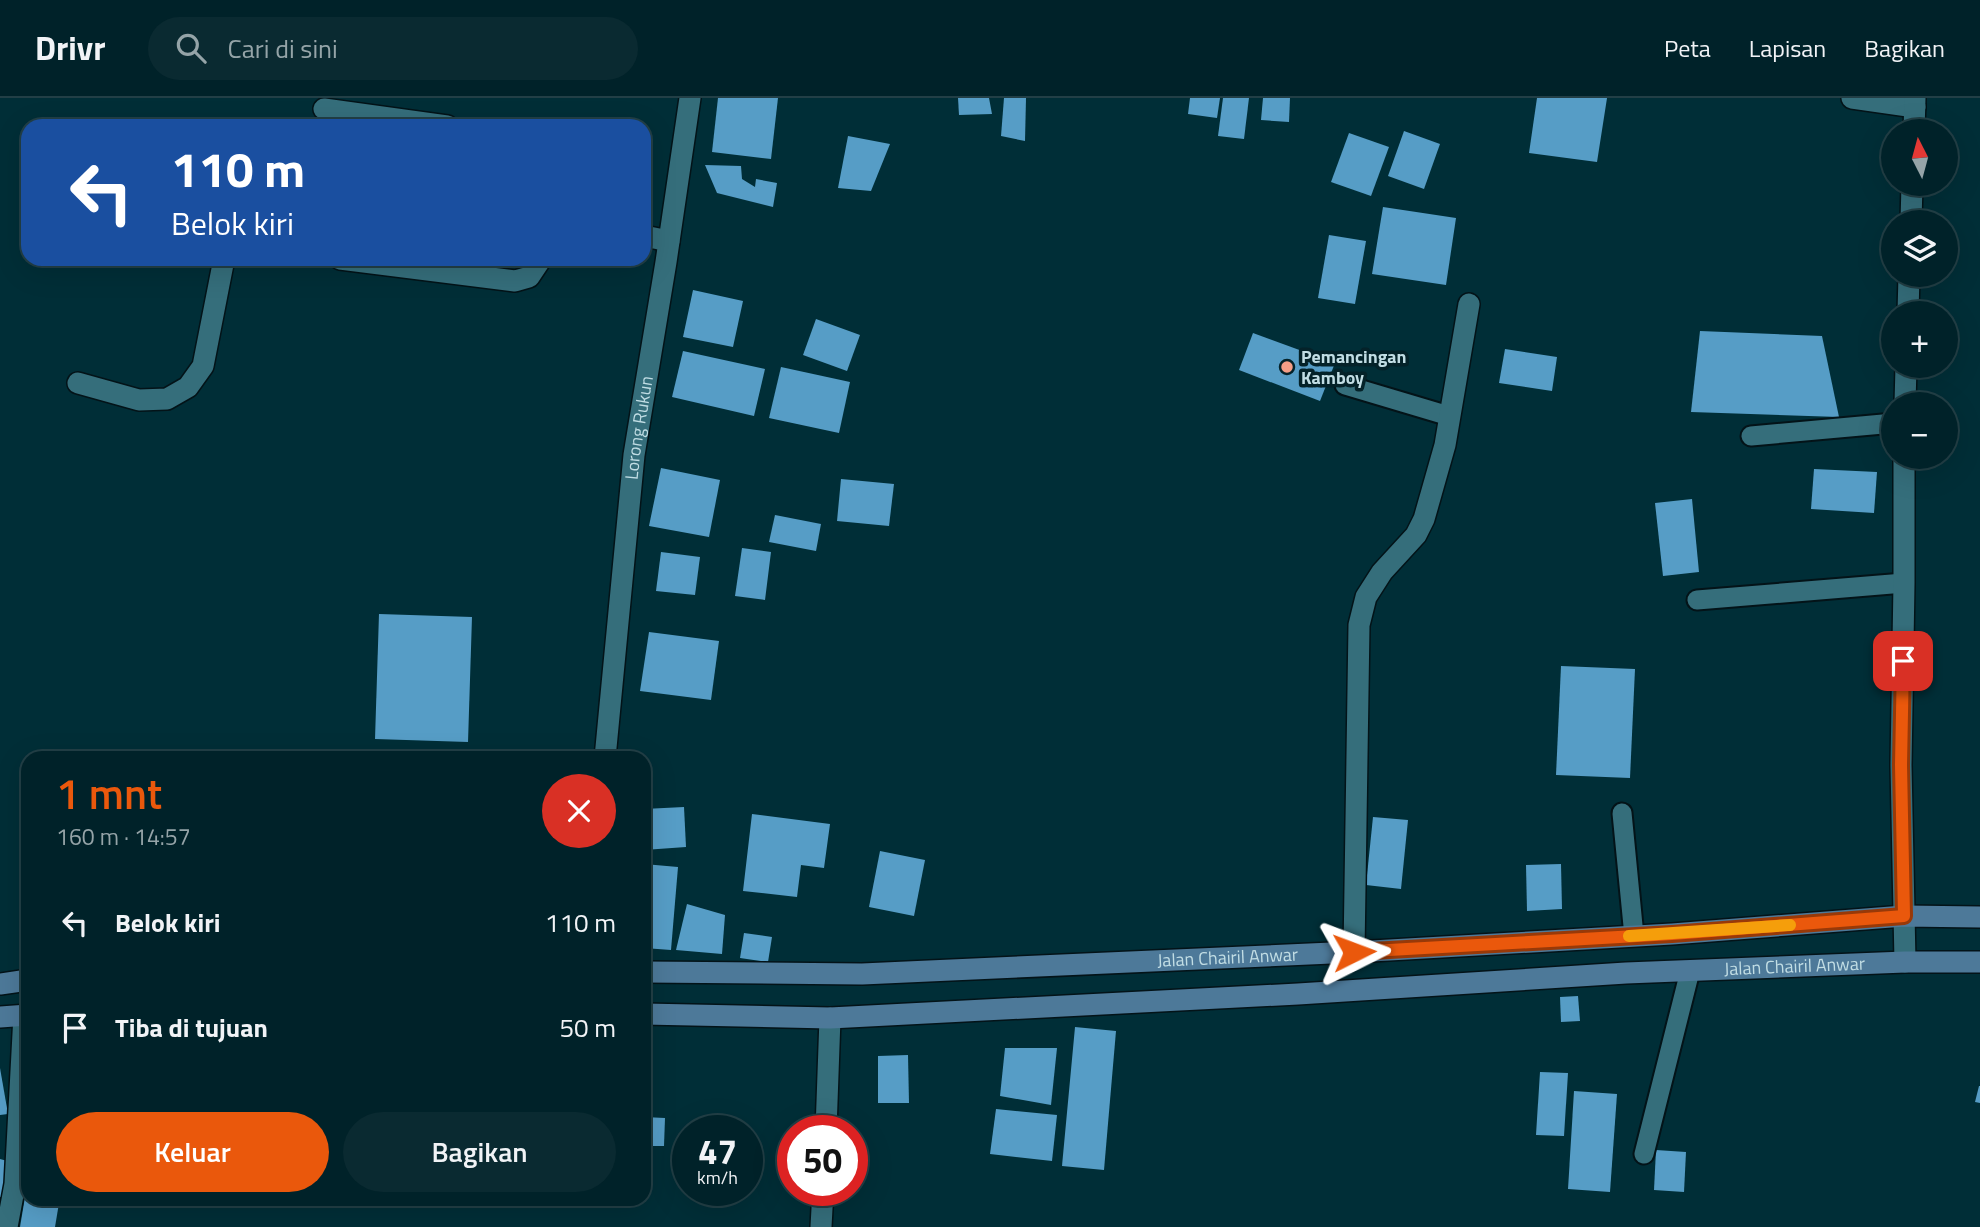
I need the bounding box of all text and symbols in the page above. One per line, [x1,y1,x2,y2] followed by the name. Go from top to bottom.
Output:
[148,17,638,80] search box
[35,23,106,73] text: Drivr
[172,29,210,67] icon: search
[228,29,338,68] text: Cari di sini
[1664,30,1711,66] text: Peta
[1749,30,1826,66] text: Lapisan
[1864,30,1945,66] text: Bagikan
[1881,119,1958,196] north arrow
[1881,119,1958,469] map controls
[171,131,305,206] text: 110 m
[56,147,147,238] icon: left
[171,199,294,247] text: Belok kiri
[1881,210,1958,287] button: layers
[1881,301,1958,378] button: +
[1301,343,1406,391] place label: Pemancingan Kamboy
[1279,359,1295,375] marker: Pemancingan Kamboy
[618,374,660,481] street label: Lorong Rukun
[1881,392,1958,469] button: −
[1873,631,1933,691] pin
[1884,642,1922,680] icon: arrive
[56,761,162,825] text: 1 mnt
[542,774,616,848] button: close
[56,819,191,854] text: 160 m · 14:57
[115,903,221,942] text: Belok kiri
[545,903,616,942] text: 110 m
[56,904,94,942] icon: left
[1317,915,1391,989] position arrow
[1157,941,1299,974] street label: Jalan Chairil Anwar
[1724,950,1866,982] street label: Jalan Chairil Anwar
[115,1008,268,1047] text: Tiba di tujuan
[559,1008,616,1047] text: 50 m
[56,1009,94,1047] icon: arrive
[56,1112,329,1192] button: Keluar
[343,1112,616,1192] button: Bagikan
[777,1115,868,1206] speed limit sign: 50
[698,1124,737,1178] text: 47
[697,1164,738,1191] text: km/h

